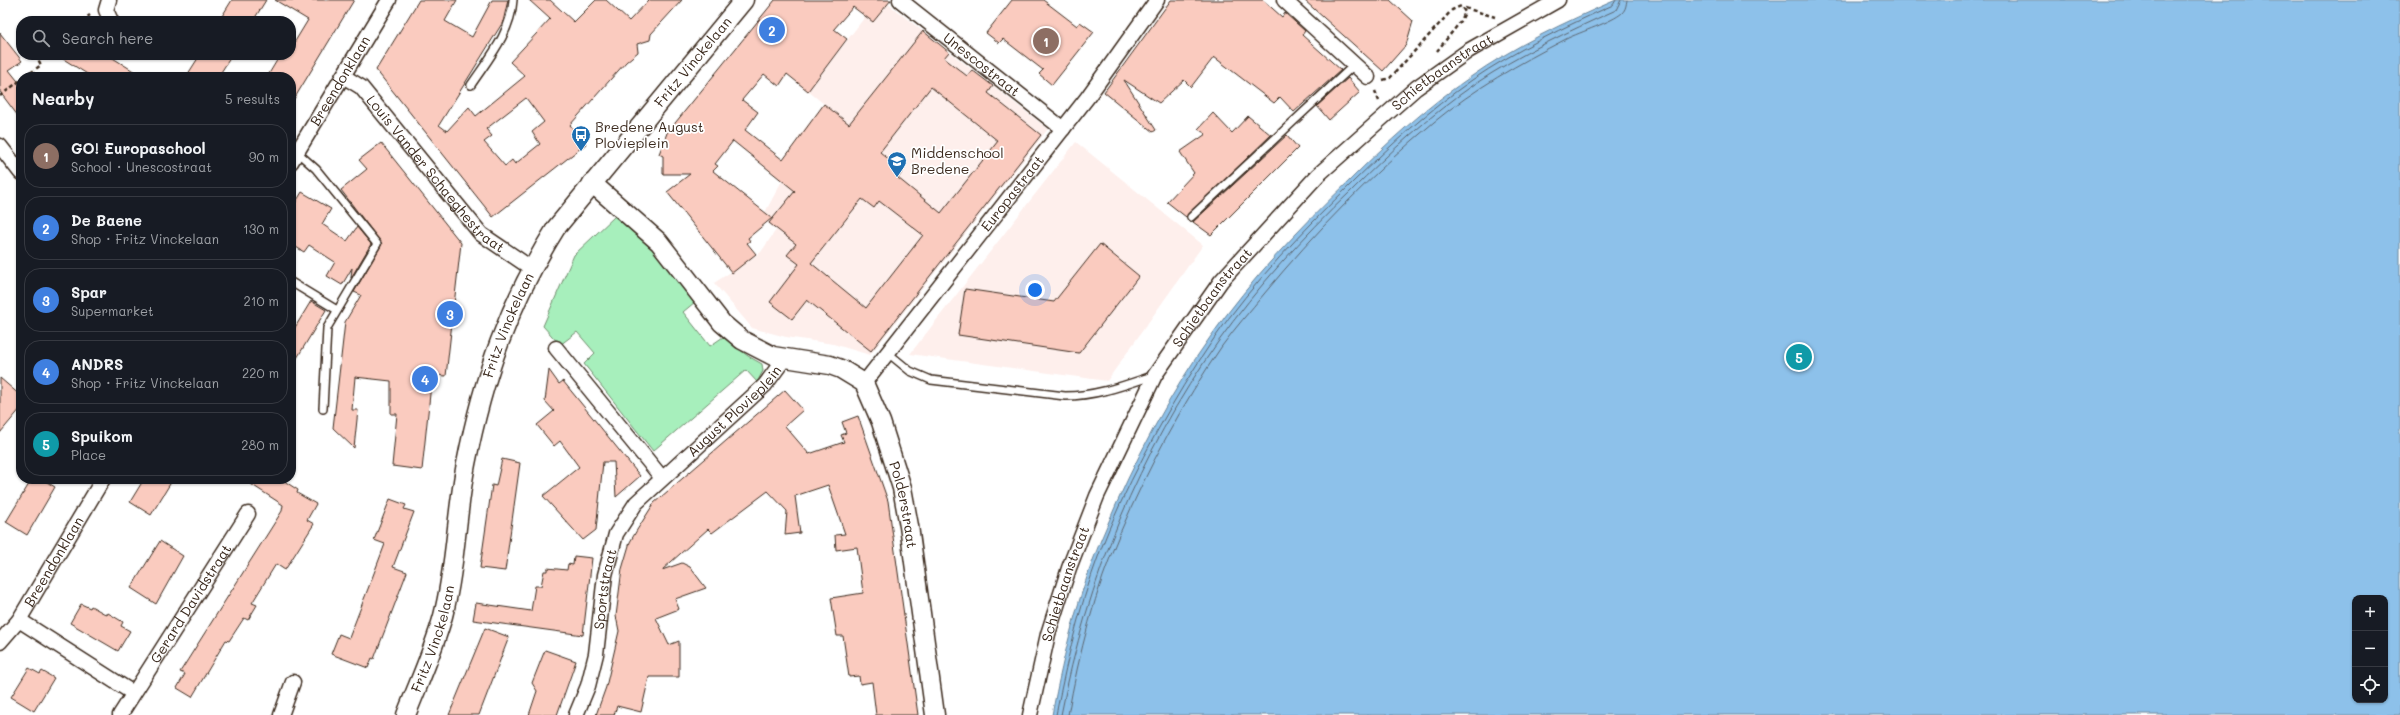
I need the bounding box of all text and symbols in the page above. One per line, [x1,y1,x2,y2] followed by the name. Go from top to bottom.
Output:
[650,12,735,111] street label: Fritz Vinckelaan
[759,15,785,45] pin: 2
[16,16,296,60] search box
[1033,26,1059,56] pin: 1
[30,27,52,49] icon: search
[62,28,153,48] text: Search here
[940,28,1024,100] street label: Unescostraat
[1387,29,1496,114] street label: Schietbaanstraat
[305,32,374,129] street label: Breendonklaan
[32,87,94,109] text: Nearby
[225,90,280,107] text: 5 results
[362,91,509,257] street label: Louis Vander Schaeghestraat
[595,117,704,152] place label: Bredene August Plovieplein
[570,124,592,152] bus stop icon: Bredene August Plovieplein
[71,138,206,158] text: GO! Europaschool
[911,143,1004,178] place label: Middenschool Bredene
[43,148,49,165] text: 1
[249,148,279,165] text: 90 m
[886,150,908,178] school or university icon: Middenschool Bredene
[976,151,1048,235] street label: Europastraat
[71,158,212,175] text: School · Unescostraat
[71,210,142,230] text: De Baene
[42,220,50,237] text: 2
[243,220,279,237] text: 130 m
[71,230,219,247] text: Shop · Fritz Vinckelaan
[1167,243,1256,351] street label: Schietbaanstraat
[478,269,538,380] street label: Fritz Vinckelaan
[1025,280,1045,300] your location
[71,282,107,302] text: Spar
[42,292,50,309] text: 3
[243,292,279,309] text: 210 m
[437,299,463,329] pin: 3
[71,302,154,319] text: Supermarket
[1786,342,1812,372] pin: 5
[71,354,123,374] text: ANDRS
[683,361,785,461] street label: August Plovieplein
[42,364,50,381] text: 4
[242,364,279,381] text: 220 m
[412,364,438,394] pin: 4
[71,374,219,391] text: Shop · Fritz Vinckelaan
[71,426,133,446] text: Spuikom
[42,436,50,453] text: 5
[241,436,279,453] text: 280 m
[71,446,106,463] text: Place
[885,459,922,550] street label: Polderstraat
[19,513,88,610] street label: Breendonklaan
[1037,523,1093,643] street label: Schietbaanstraat
[145,540,236,667] street label: Gerard Davidstraat
[589,546,621,630] street label: Sportstraat
[406,584,458,695] street label: Fritz Vinckelaan
[2352,595,2388,703] map controls
[2352,595,2388,631] button: +
[2352,631,2388,667] button: −
[2352,667,2388,703] button: locate

